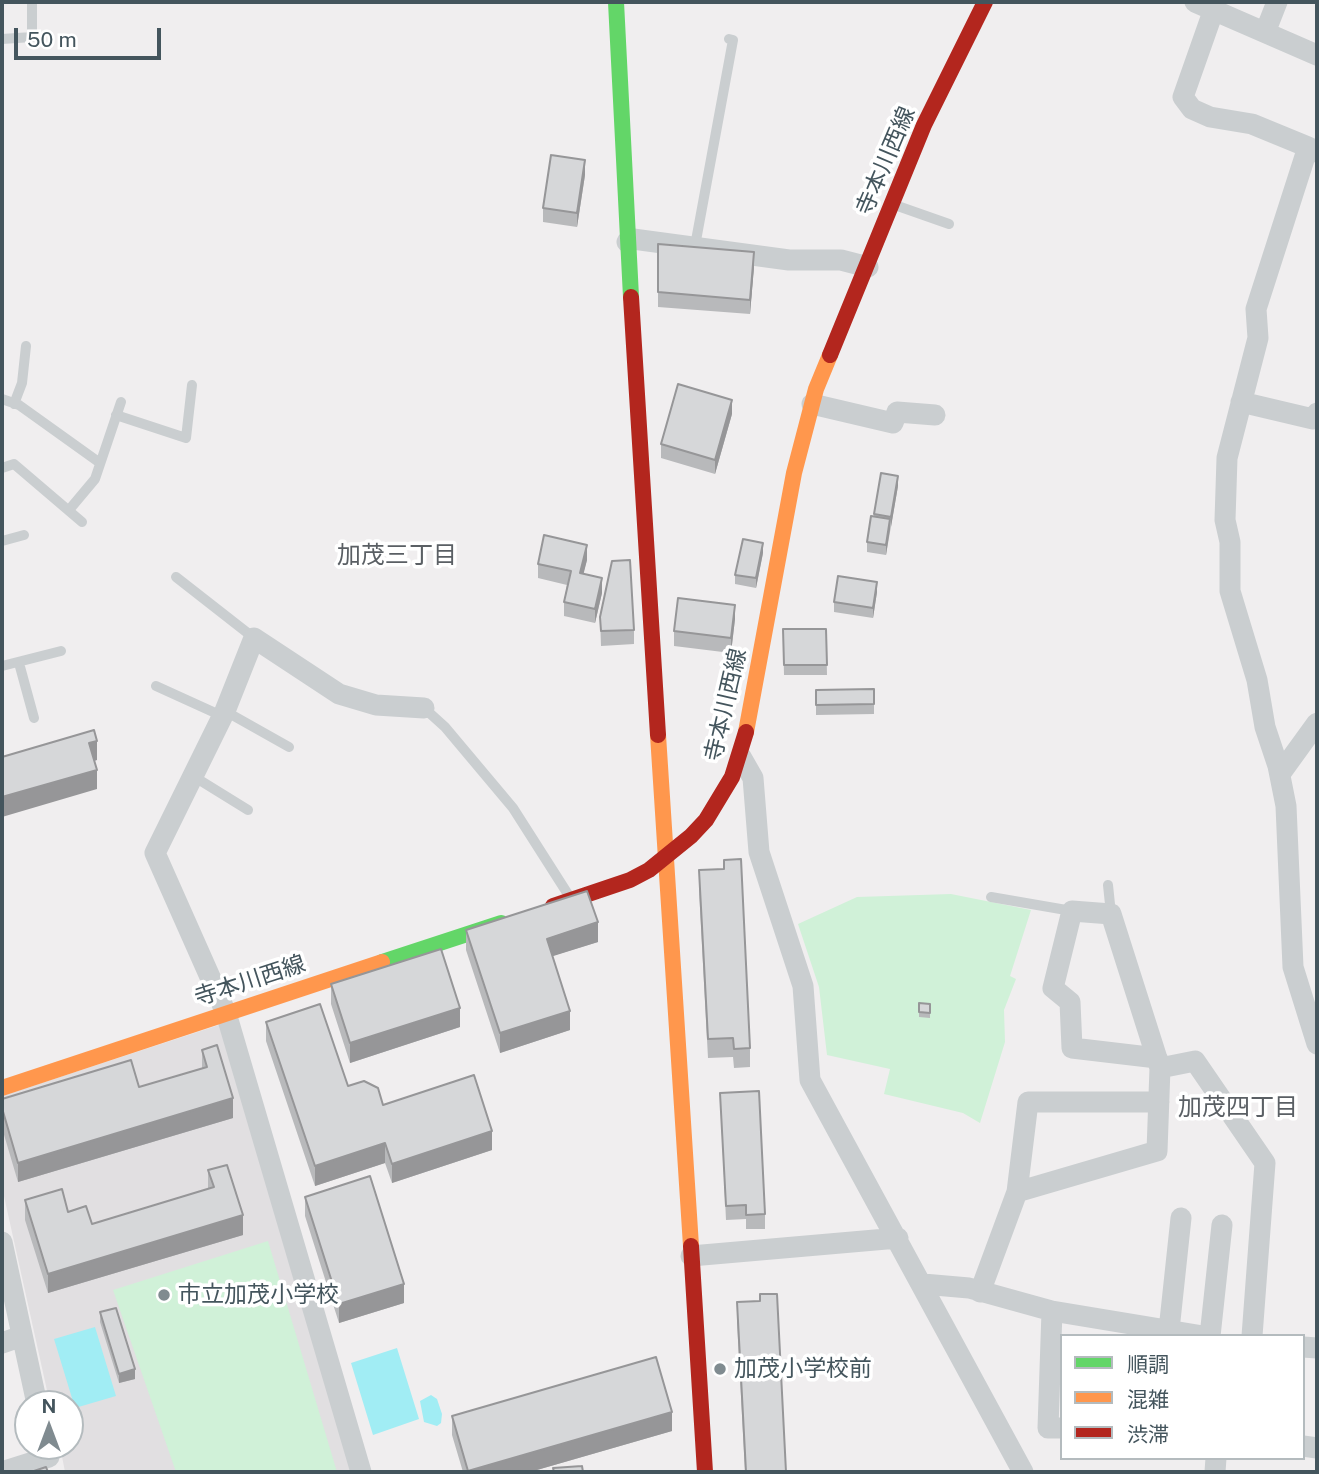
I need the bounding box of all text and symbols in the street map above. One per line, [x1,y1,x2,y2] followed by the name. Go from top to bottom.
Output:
[18,14,164,58] scale bar
[27,27,77,52] text: 50 m
[851,103,921,219] street label: 寺本川西線
[337,542,457,570] district label: 加茂三丁目
[700,646,752,764] street label: 寺本川西線
[191,950,309,1012] street label: 寺本川西線
[1178,1094,1298,1122] district label: 加茂四丁目
[178,1281,339,1309] place label: 市立加茂小学校
[156,1287,172,1303] marker: 市立加茂小学校
[1060,1334,1305,1460] legend
[1127,1352,1169,1377] text: 順調
[734,1355,872,1383] place label: 加茂小学校前
[712,1361,728,1377] marker: 加茂小学校前
[1127,1387,1169,1412] text: 混雑
[14,1390,84,1460] north arrow
[42,1395,56,1417] text: N
[1127,1422,1169,1447] text: 渋滞

